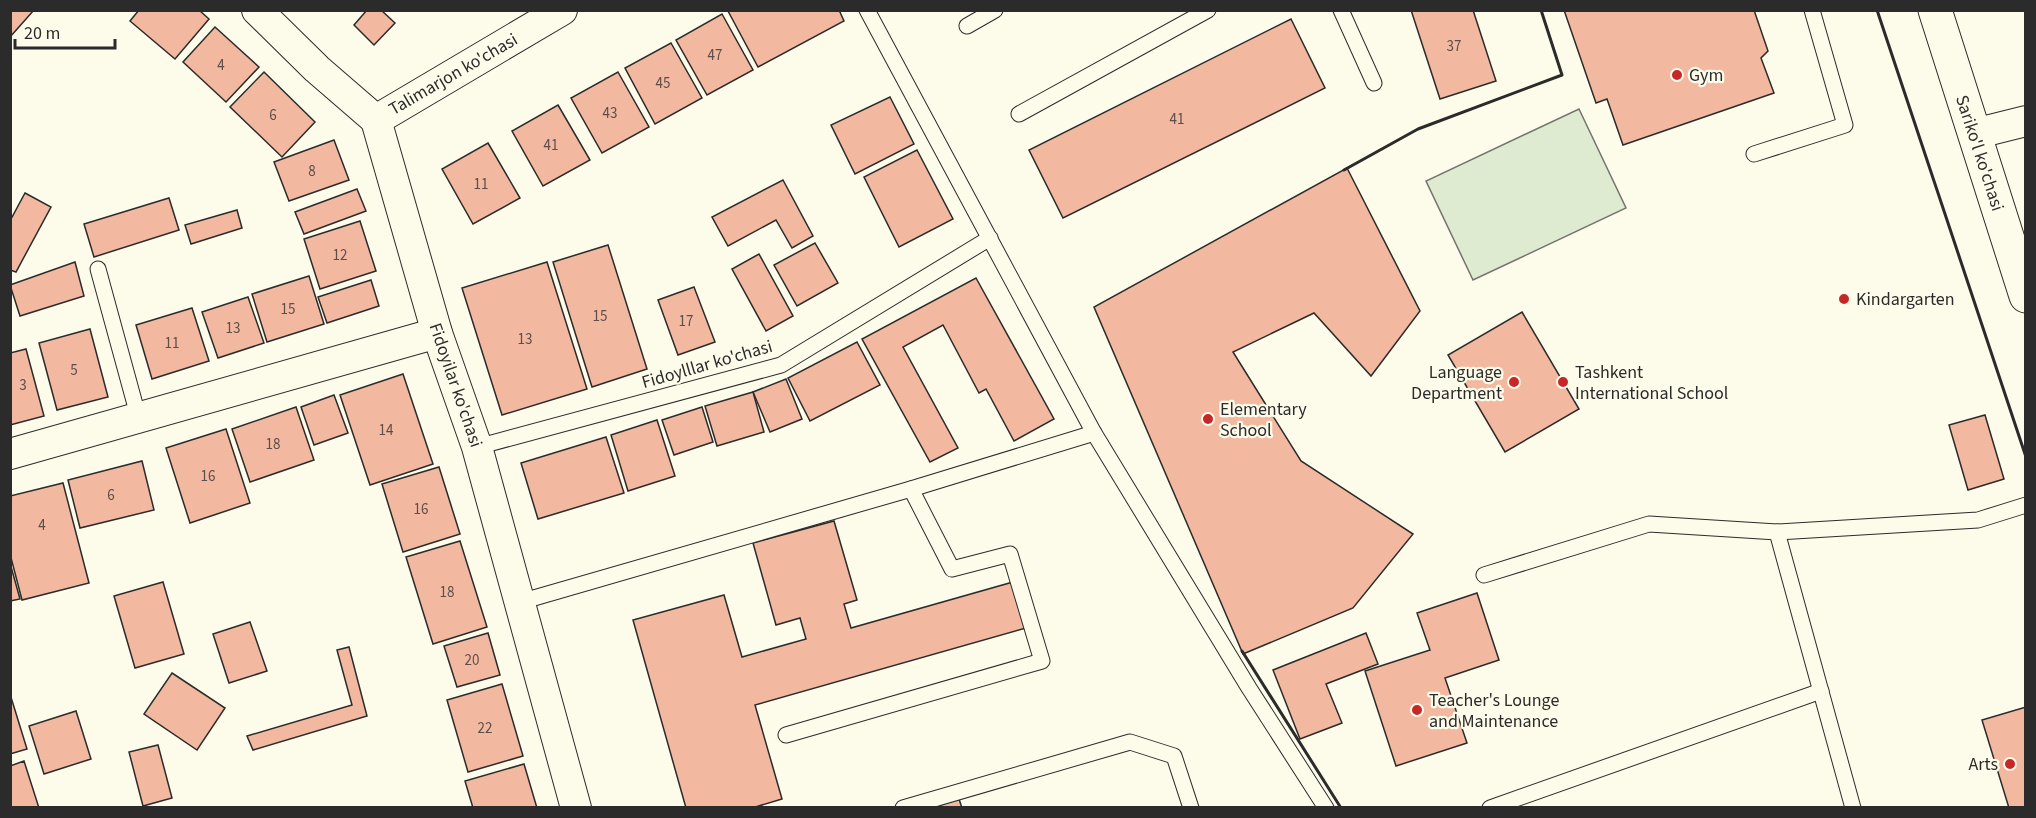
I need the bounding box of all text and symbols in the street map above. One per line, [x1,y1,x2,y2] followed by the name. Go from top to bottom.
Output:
[15,12,116,50] scale bar
[24,21,60,46] text: 20 m
[384,27,522,122] street label: Talimarjon ko'chasi
[1447,36,1461,57] house number: 37
[708,45,722,66] house number: 47
[217,55,225,76] house number: 4
[1689,63,1723,88] place label: Gym
[1670,68,1684,82] marker: Gym
[656,73,670,94] house number: 45
[1949,92,2010,214] street label: Sariko'l ko'chasi
[603,103,617,124] house number: 43
[269,105,277,126] house number: 6
[1170,109,1184,130] house number: 41
[544,135,558,156] house number: 41
[308,161,316,182] house number: 8
[474,174,488,195] house number: 11
[333,245,347,266] house number: 12
[1856,287,1955,312] place label: Kindargarten
[1837,292,1851,306] marker: Kindargarten
[281,299,295,320] house number: 15
[593,306,607,327] house number: 15
[679,311,693,332] house number: 17
[226,318,240,339] house number: 13
[423,320,489,451] street label: Fidoyilar ko'chasi
[518,329,532,350] house number: 13
[165,333,179,354] house number: 11
[639,334,775,395] street label: Fidoylllar ko'chasi
[70,360,78,381] house number: 5
[1411,360,1502,406] place label: Language Department
[1575,360,1728,406] place label: Tashkent International School
[19,375,27,396] house number: 3
[1507,375,1521,389] marker: Language Department
[1556,375,1570,389] marker: Tashkent International School
[1220,397,1307,443] place label: Elementary School
[1201,412,1215,426] marker: Elementary School
[379,420,394,441] house number: 14
[266,434,280,455] house number: 18
[201,466,215,487] house number: 16
[107,485,115,506] house number: 6
[414,499,428,520] house number: 16
[38,515,46,536] house number: 4
[440,582,454,603] house number: 18
[465,650,479,671] house number: 20
[1429,688,1559,734] place label: Teacher's Lounge and Maintenance
[1410,703,1424,717] marker: Teacher's Lounge and Maintenance
[478,718,492,739] house number: 22
[1969,752,1998,777] place label: Arts
[2003,757,2017,771] marker: Arts

